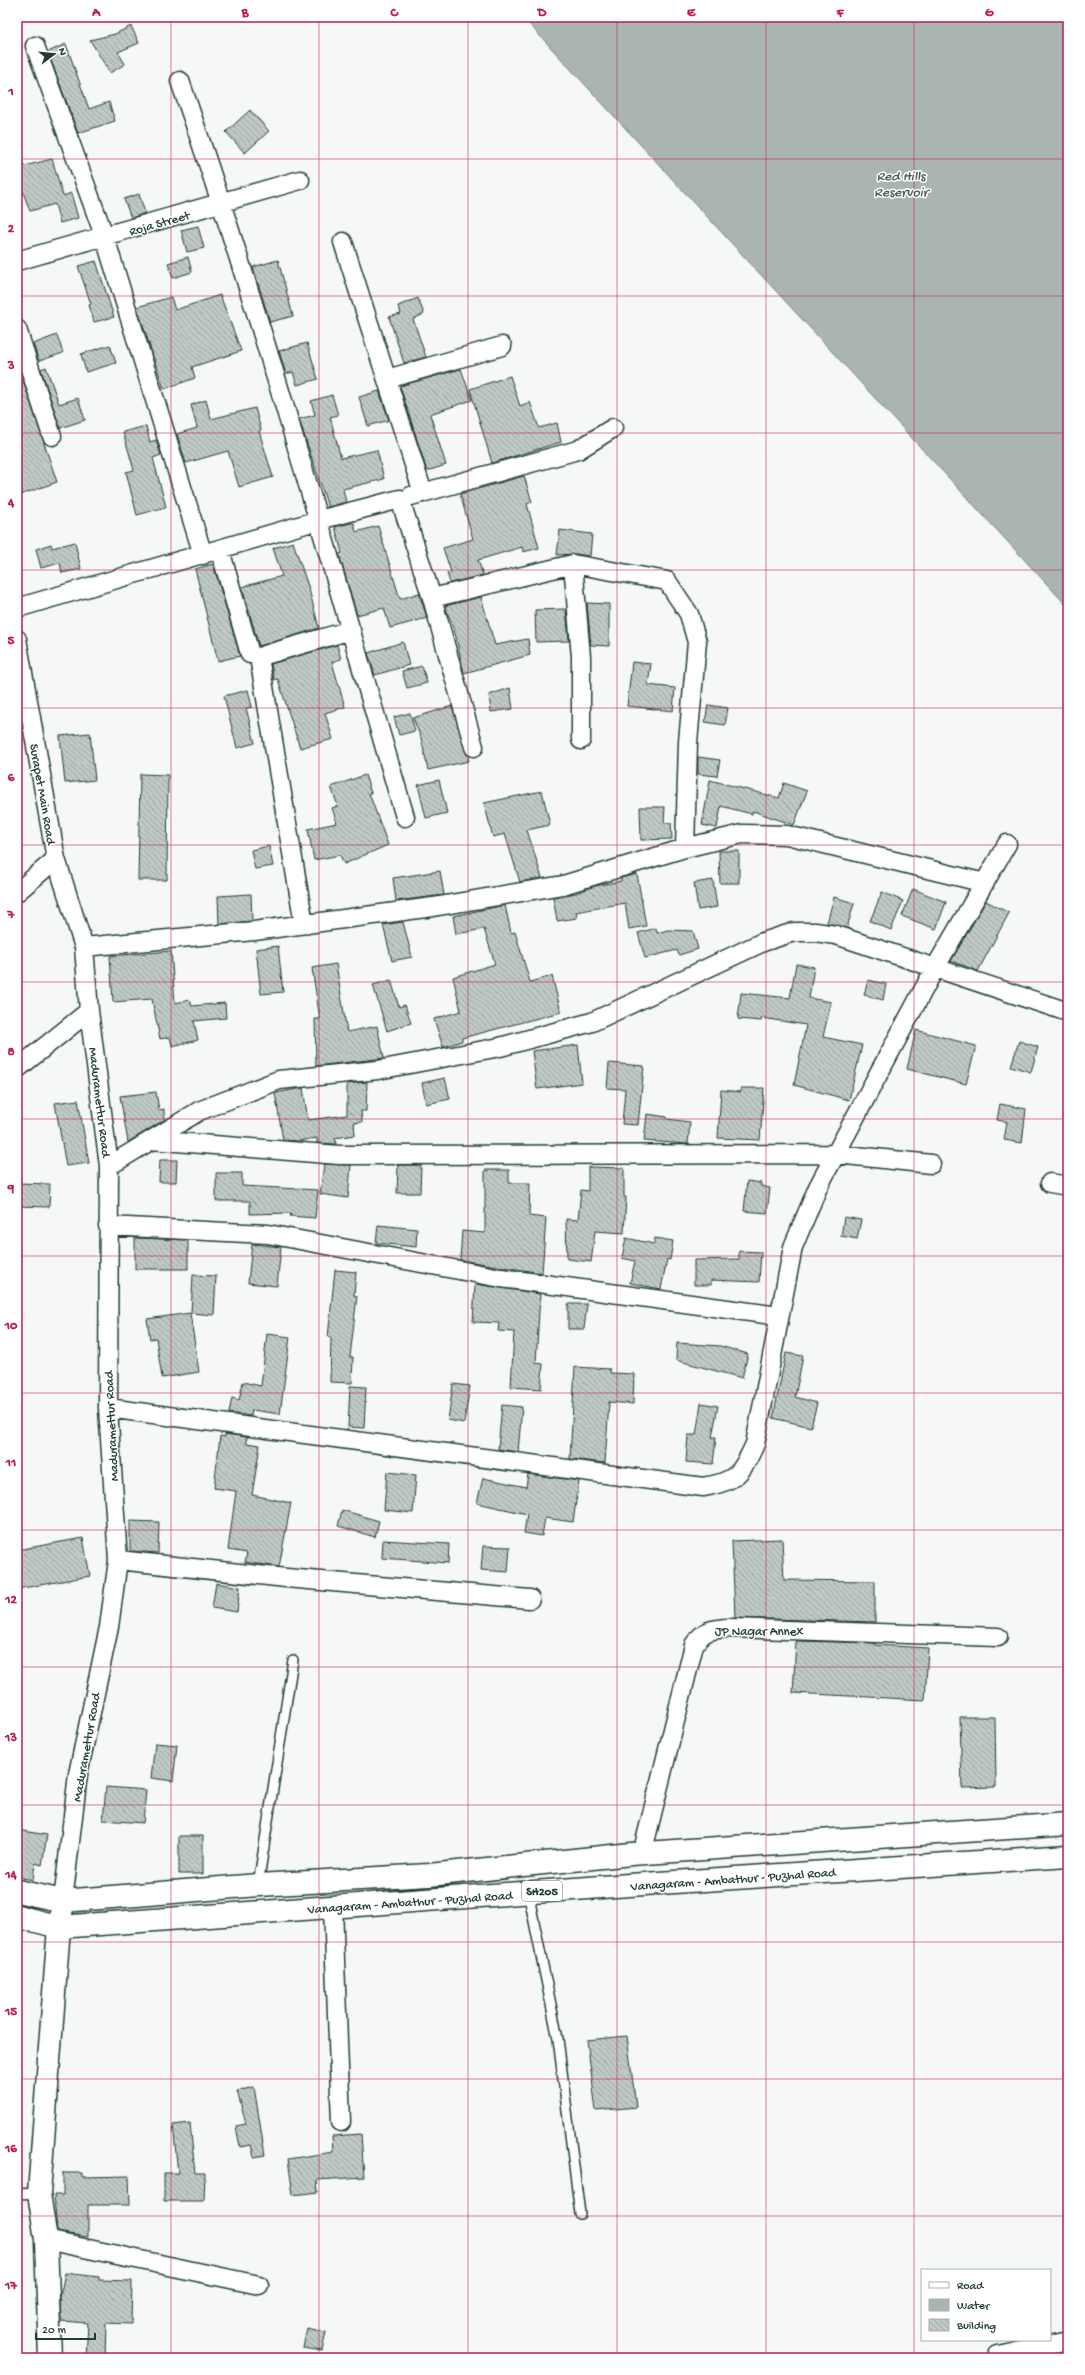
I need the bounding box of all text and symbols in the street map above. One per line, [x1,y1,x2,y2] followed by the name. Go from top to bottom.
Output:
[91,6,101,21] text: A
[241,6,250,21] text: B
[389,6,399,21] text: C
[537,6,547,21] text: D
[687,6,696,21] text: E
[836,6,845,21] text: F
[985,6,994,21] text: G
[34,34,74,74] north arrow
[55,47,68,57] text: N
[7,85,14,100] text: 1
[874,169,931,202] water label: Red Hills Reservoir
[128,208,193,240] street label: Roja Street
[8,222,15,237] text: 2
[7,359,15,374] text: 3
[7,496,15,511] text: 4
[8,634,15,649] text: 5
[25,743,58,847] street label: Surapet Main Road
[8,771,15,786] text: 6
[7,908,16,923] text: 7
[7,1045,15,1060] text: 8
[84,1047,113,1159] street label: Maduramettur Road
[7,1182,15,1197] text: 9
[4,1319,18,1334] text: 10
[102,1369,123,1481] street label: Maduramettur Road
[5,1456,16,1471] text: 11
[4,1593,17,1608] text: 12
[715,1625,804,1640] street label: JP Nagar Annex
[70,1690,105,1803] street label: Maduramettur Road
[4,1731,17,1746] text: 13
[629,1866,838,1895] street label: Vanagaram - Ambathur - Puzhal Road
[4,1868,18,1883] text: 14
[522,1881,562,1901] road number: SH205
[306,1889,515,1918] street label: Vanagaram - Ambathur - Puzhal Road
[4,2005,17,2020] text: 15
[4,2142,17,2157] text: 16
[921,2269,1051,2341] legend
[4,2279,18,2294] text: 17
[957,2280,984,2294] text: Road
[957,2300,991,2314] text: Water
[36,2315,95,2341] scale bar
[956,2320,996,2334] text: Building
[42,2324,67,2338] text: 20 m

